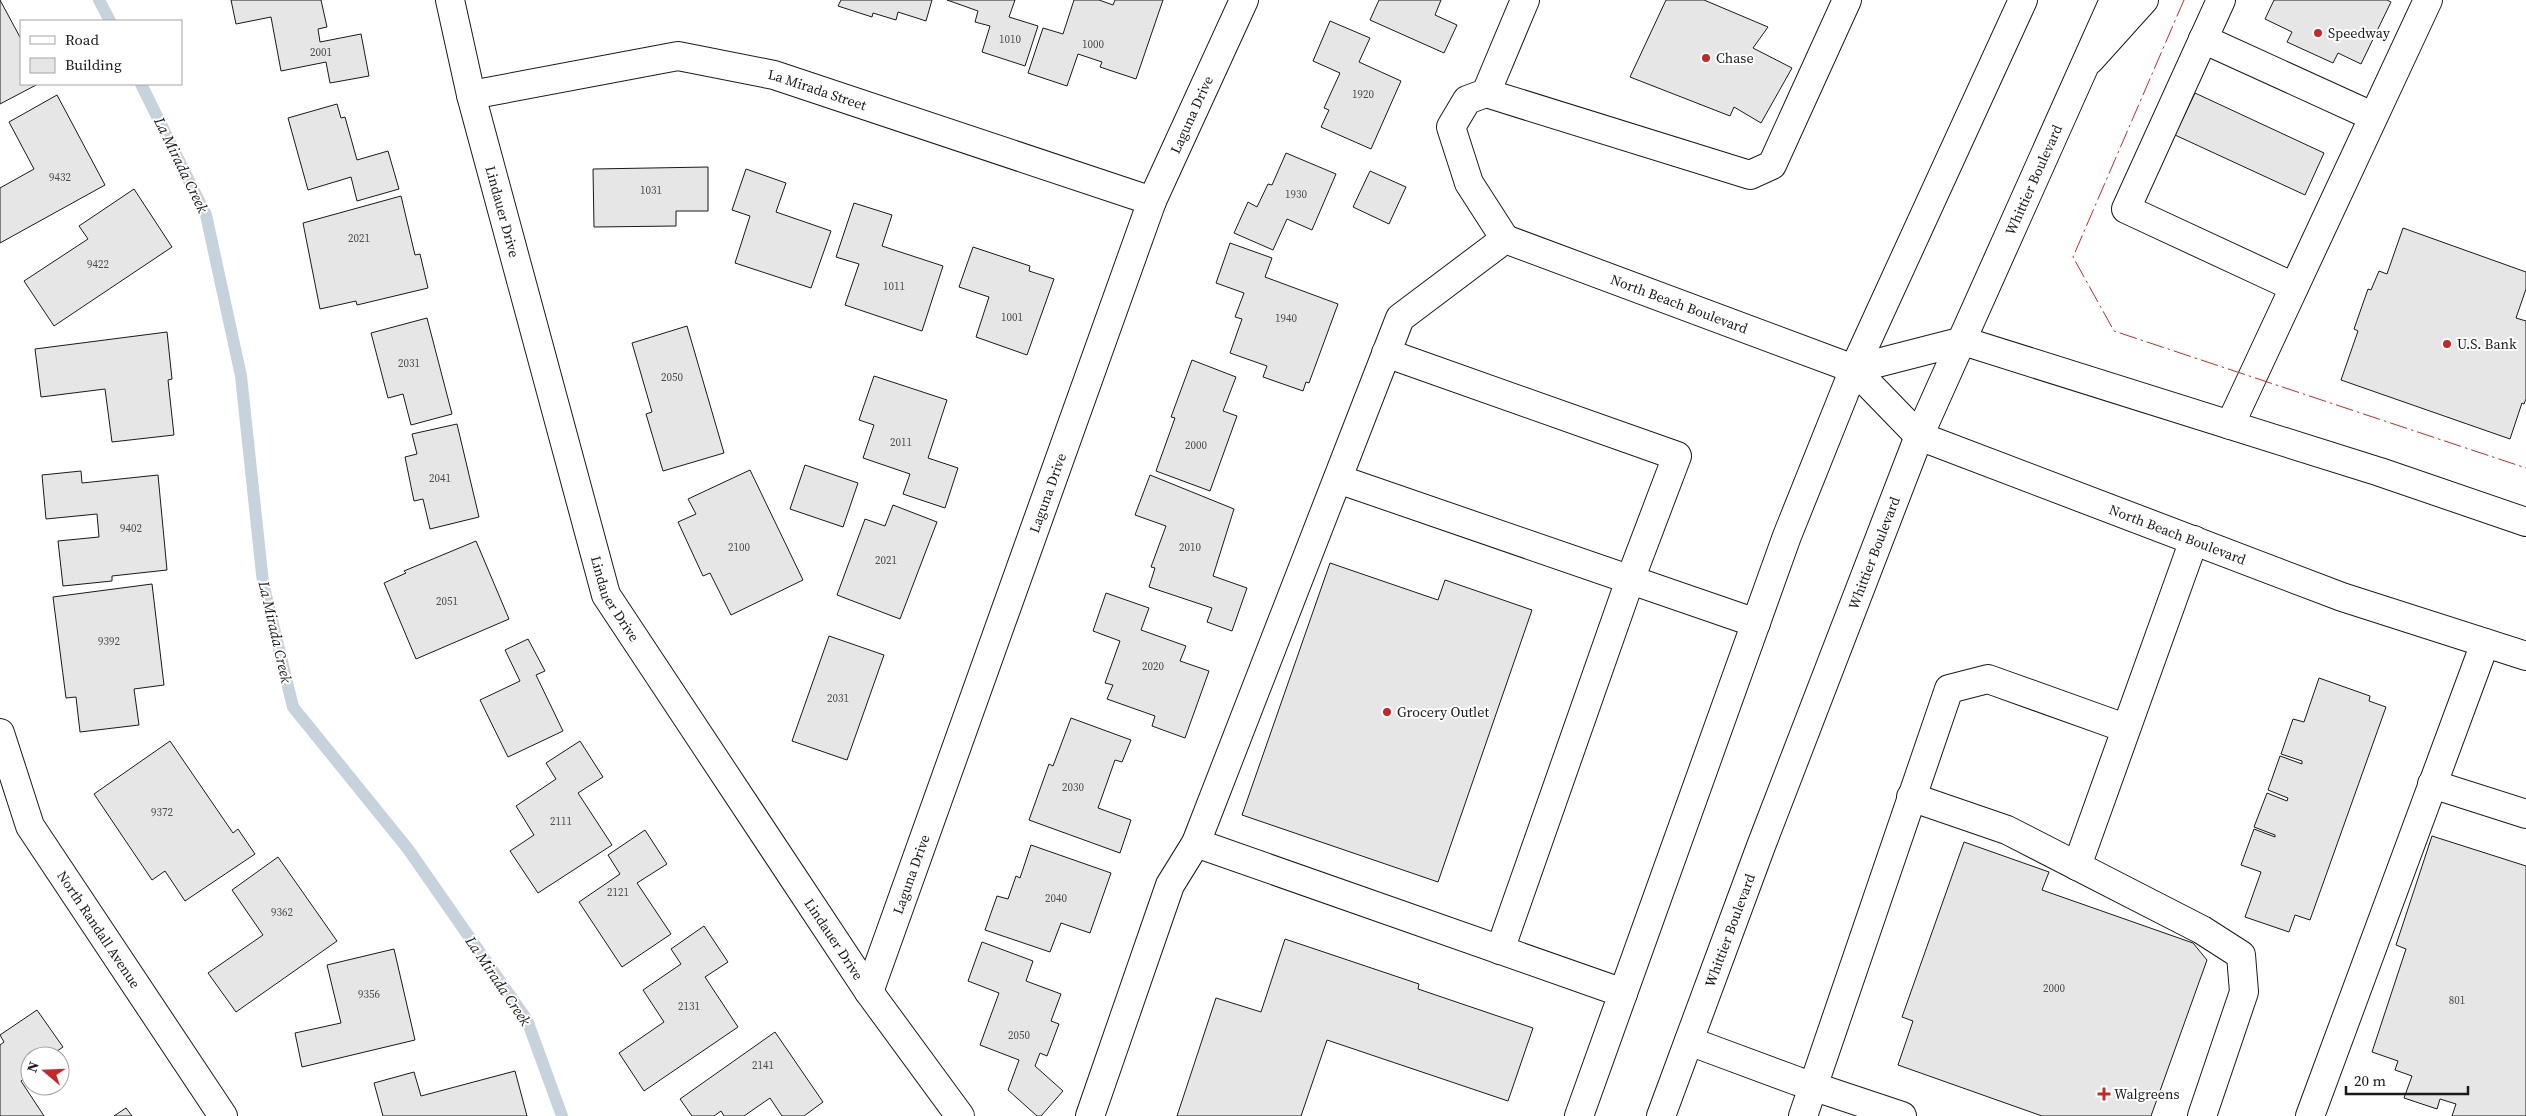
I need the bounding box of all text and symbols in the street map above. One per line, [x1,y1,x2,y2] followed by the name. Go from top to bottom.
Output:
[20,20,182,85] legend
[2328,23,2391,43] place label: Speedway
[2312,27,2324,39] marker: Speedway
[65,29,99,50] text: Road
[999,32,1021,47] house number: 1010
[1082,37,1104,52] house number: 1000
[310,45,332,60] house number: 2001
[1716,48,1754,68] place label: Chase
[1700,52,1712,64] marker: Chase
[65,54,122,75] text: Building
[766,64,870,115] street label: La Mirada Street
[1165,73,1218,157] street label: Laguna Drive
[1352,87,1374,102] house number: 1920
[149,112,214,217] water label: La Mirada Creek
[2000,121,2067,238] street label: Whittier Boulevard
[481,163,524,260] street label: Lindauer Drive
[49,170,71,185] house number: 9432
[640,183,662,198] house number: 1031
[1285,187,1307,202] house number: 1930
[348,231,370,246] house number: 2021
[87,257,109,272] house number: 9422
[1608,269,1751,339] street label: North Beach Boulevard
[883,279,905,294] house number: 1011
[1001,310,1023,325] house number: 1001
[1275,311,1297,326] house number: 1940
[2457,334,2517,354] place label: U.S. Bank
[2441,338,2453,350] marker: U.S. Bank
[398,356,420,371] house number: 2031
[661,370,683,385] house number: 2050
[890,435,912,450] house number: 2011
[1185,438,1207,453] house number: 2000
[1024,450,1071,536] street label: Laguna Drive
[429,471,451,486] house number: 2041
[1843,494,1905,612] street label: Whittier Boulevard
[2106,499,2249,570] street label: North Beach Boulevard
[120,521,142,536] house number: 9402
[728,540,750,555] house number: 2100
[1179,540,1201,555] house number: 2010
[875,553,897,568] house number: 2021
[586,554,644,645] street label: Lindauer Drive
[253,578,298,686] water label: La Mirada Creek
[436,594,458,609] house number: 2051
[98,634,120,649] house number: 9392
[1142,659,1164,674] house number: 2020
[827,691,849,706] house number: 2031
[1397,702,1489,722] place label: Grocery Outlet
[1381,706,1393,718] marker: Grocery Outlet
[1062,780,1084,795] house number: 2030
[151,805,173,820] house number: 9372
[550,814,572,829] house number: 2111
[888,832,935,917] street label: Laguna Drive
[52,867,145,992] street label: North Randall Avenue
[1700,871,1760,990] street label: Whittier Boulevard
[607,885,629,900] house number: 2121
[1045,891,1067,906] house number: 2040
[800,894,868,984] street label: Lindauer Drive
[271,905,293,920] house number: 9362
[460,931,537,1031] water label: La Mirada Creek
[2043,981,2065,996] house number: 2000
[358,987,380,1002] house number: 9356
[2449,993,2465,1008] house number: 801
[678,999,700,1014] house number: 2131
[1008,1028,1030,1043] house number: 2050
[20,1046,70,1096] north arrow
[752,1058,774,1073] house number: 2141
[22,1059,44,1075] text: N
[2346,1064,2468,1096] scale bar
[2354,1070,2386,1091] text: 20 m
[2114,1084,2180,1104] place label: Walgreens
[2098,1088,2110,1100] marker: Walgreens

